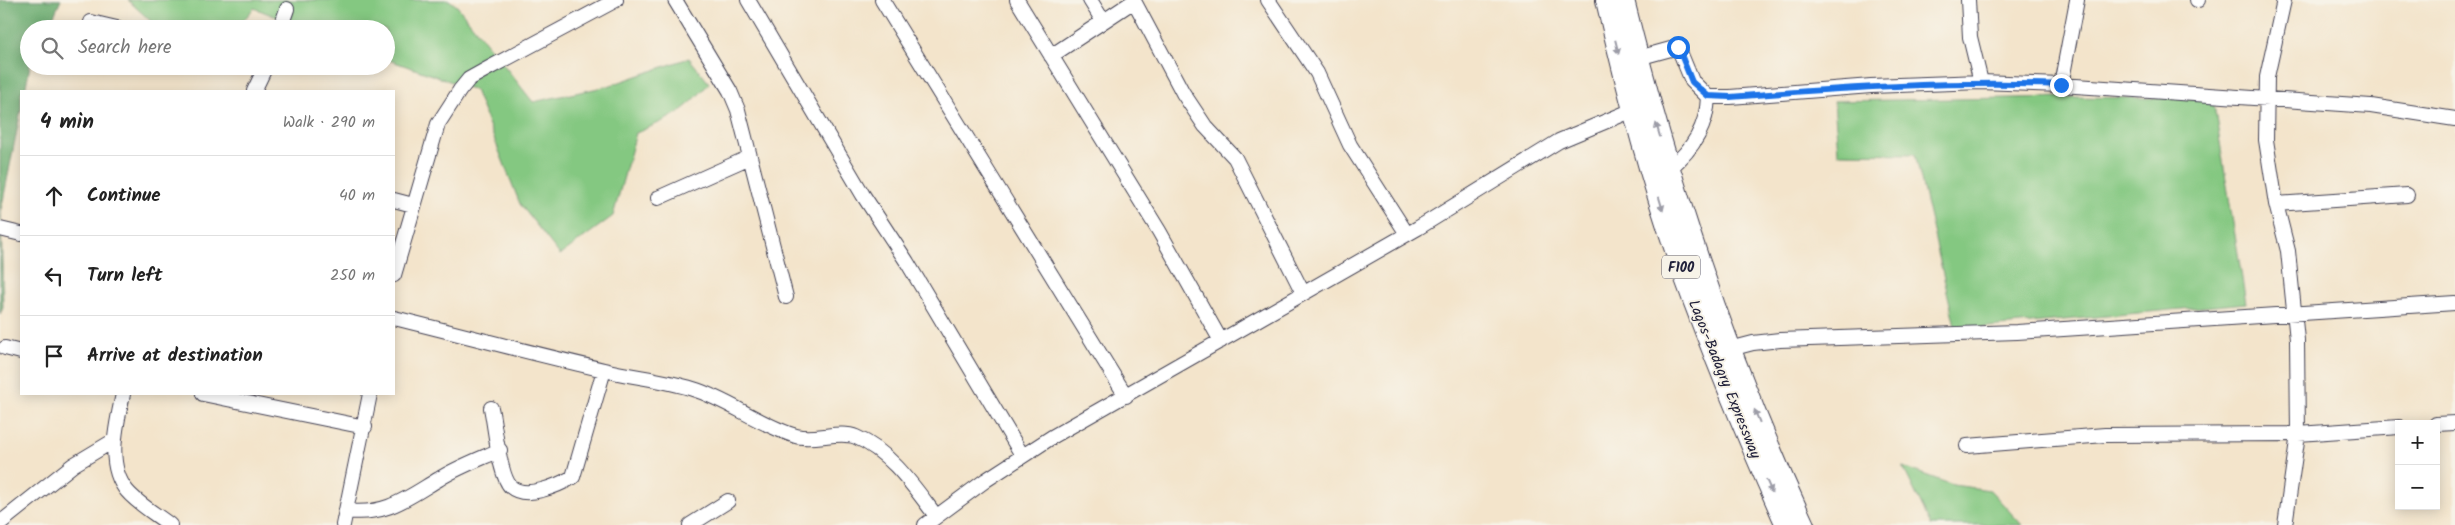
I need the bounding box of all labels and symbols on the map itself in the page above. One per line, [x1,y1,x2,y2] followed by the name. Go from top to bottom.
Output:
[1667,36,1690,59] route start
[1613,40,1621,55] one-way arrow
[2050,74,2073,97] route end
[1654,123,1662,138] one-way arrow
[1658,196,1665,211] one-way arrow
[1662,256,1700,278] road number: F100
[1681,296,1767,463] street label: Lagos-Badagry Expressway
[1753,408,1761,423] one-way arrow
[1765,479,1773,493] one-way arrow

